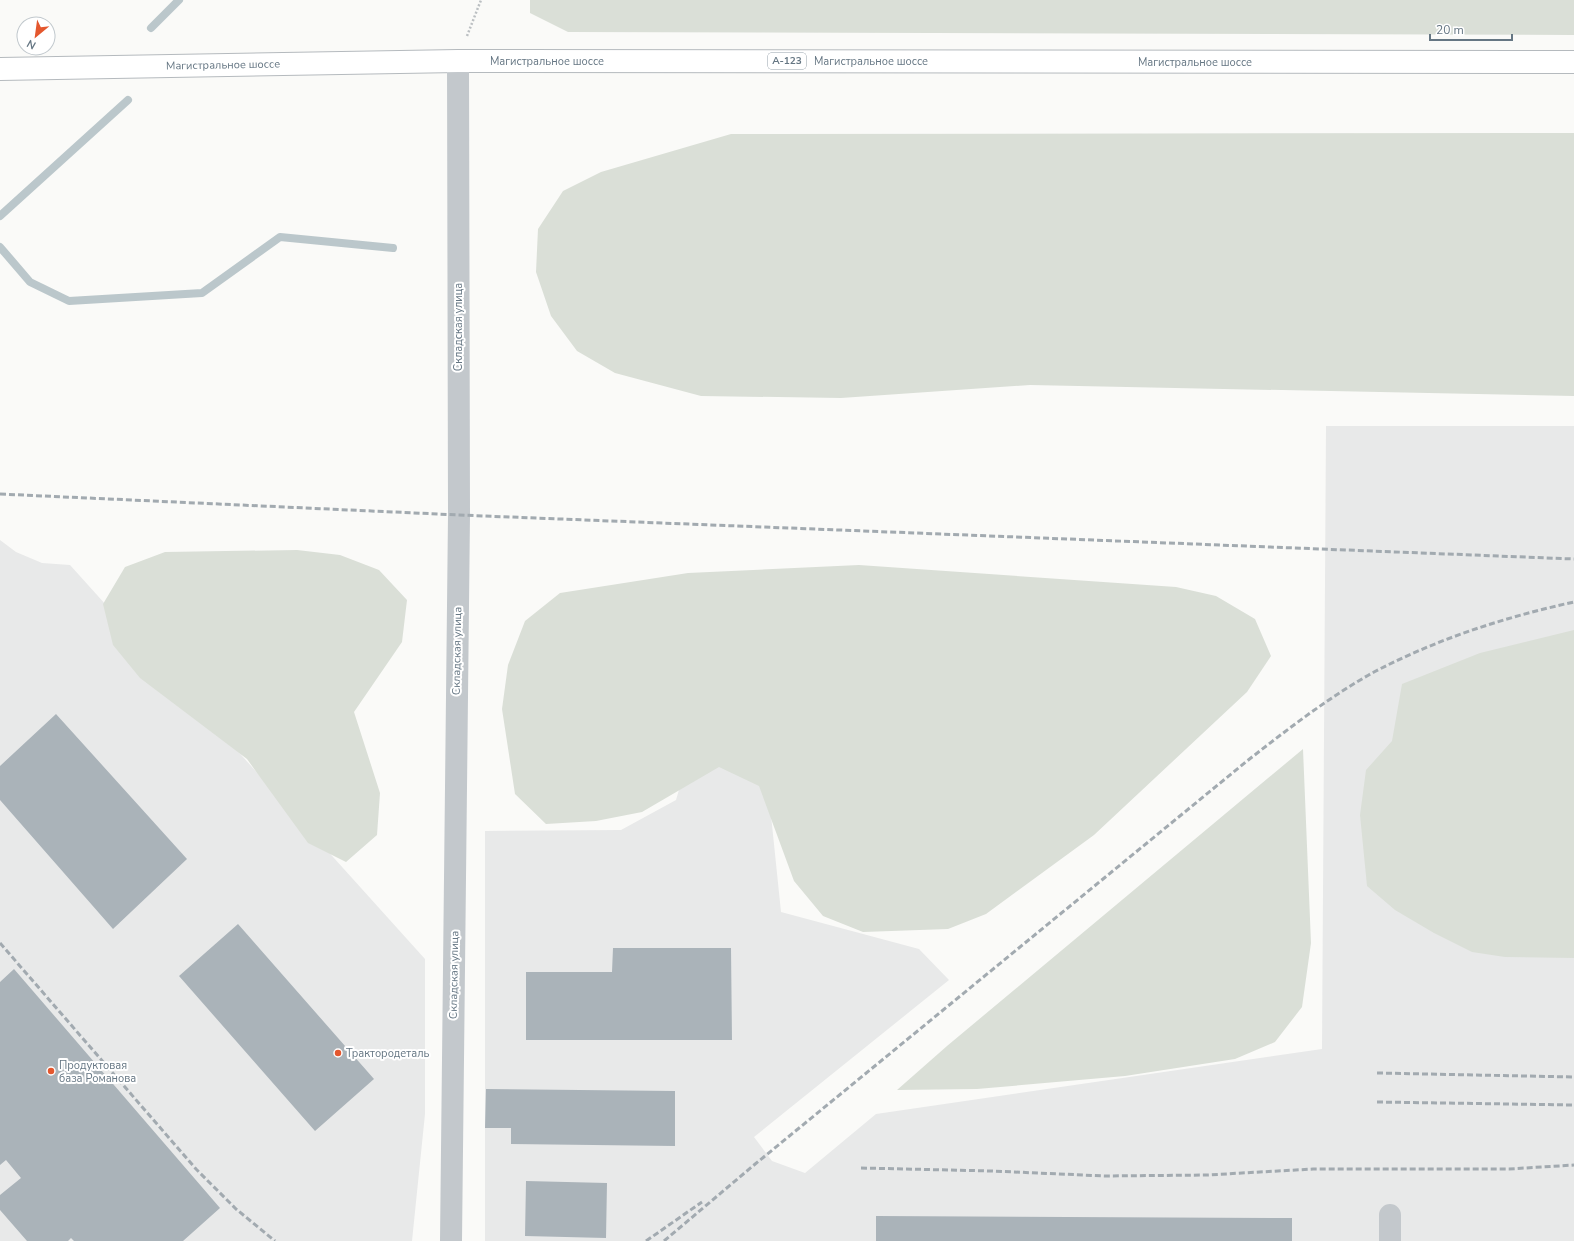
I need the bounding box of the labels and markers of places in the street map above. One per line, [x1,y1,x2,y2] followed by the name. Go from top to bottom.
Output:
[346,1046,429,1061] place label: Трактородеталь
[333,1048,343,1058] marker: Трактородеталь
[59,1058,136,1086] place label: Продуктовая база Романова
[46,1066,56,1076] marker: Продуктовая база Романова

